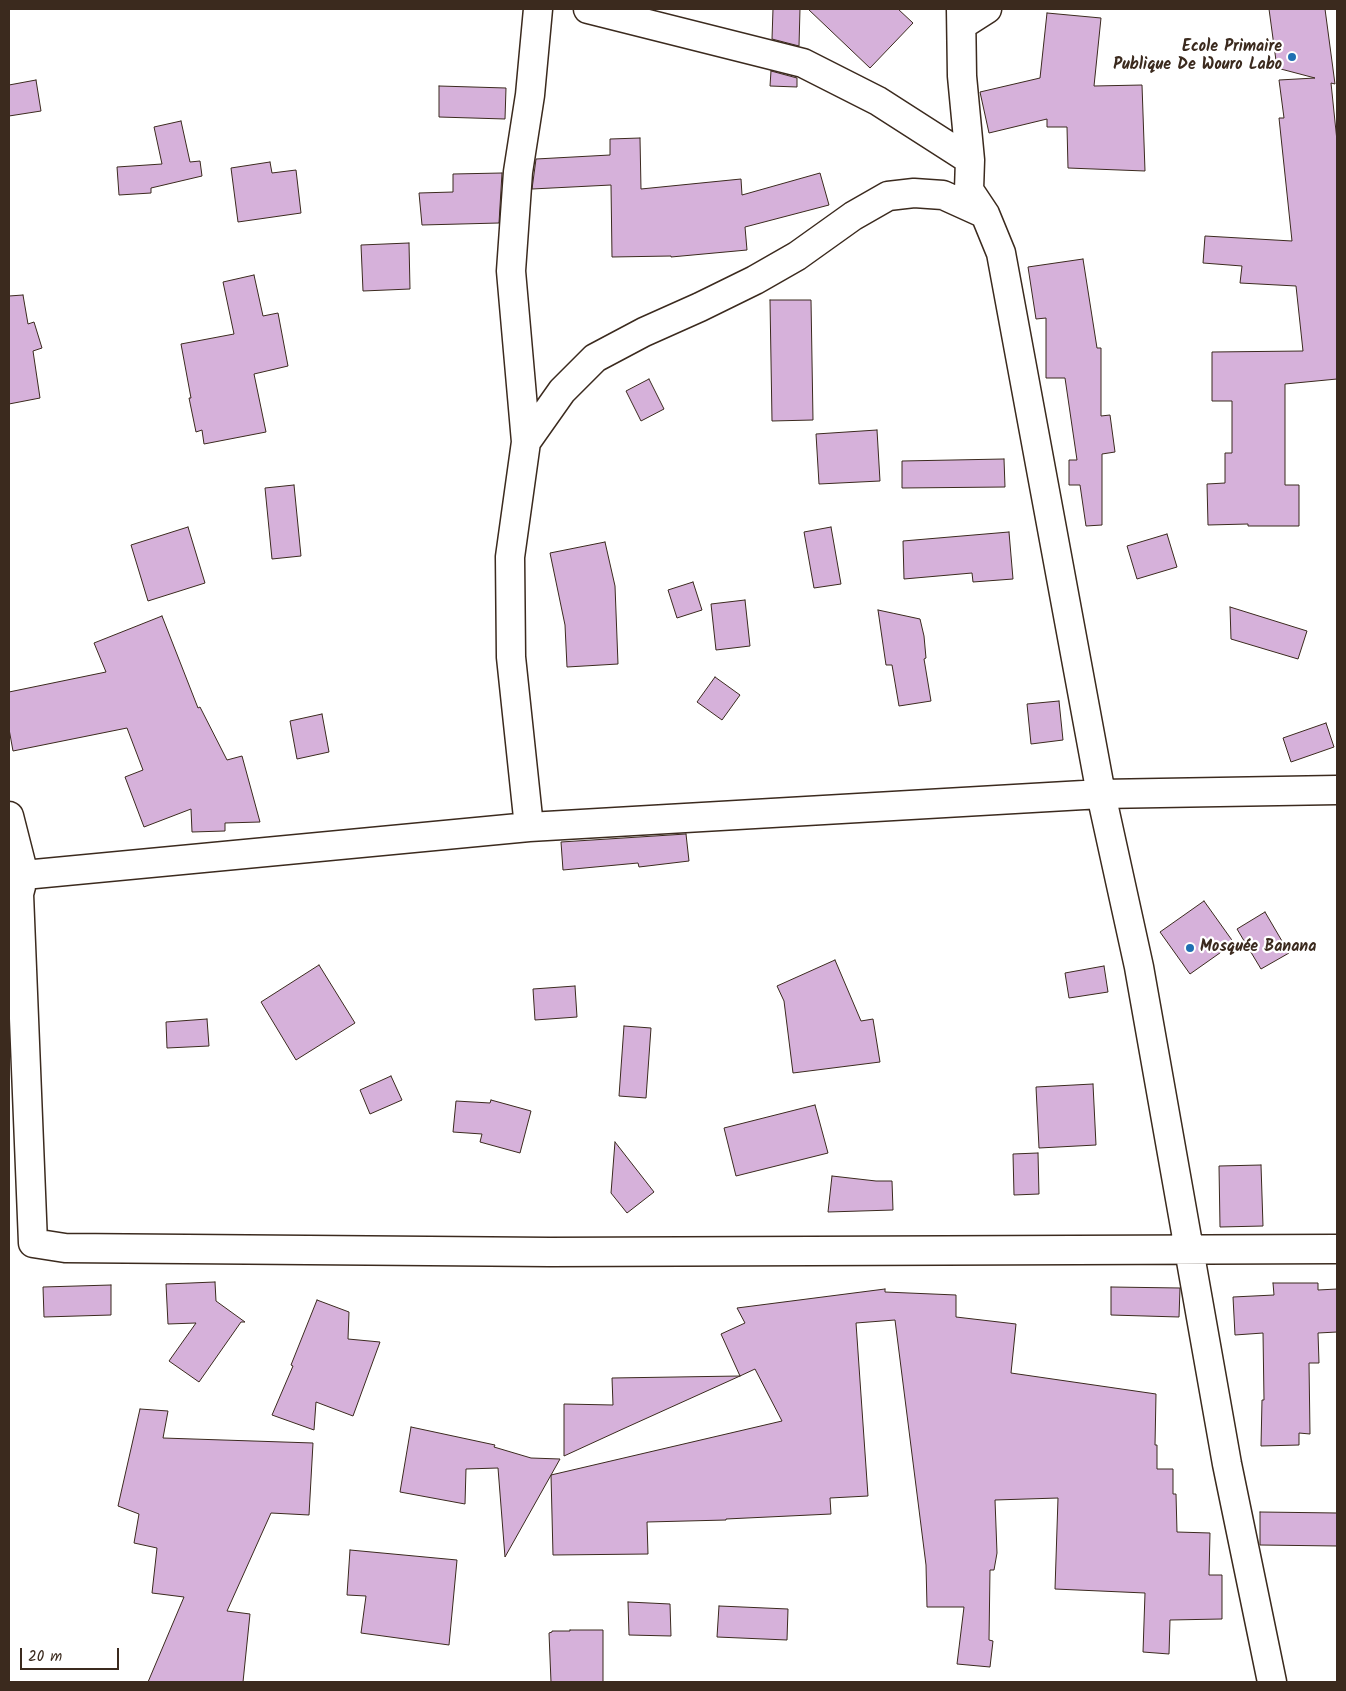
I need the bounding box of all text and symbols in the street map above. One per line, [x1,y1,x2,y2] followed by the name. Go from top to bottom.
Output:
[1113,38,1282,76] place label: Ecole Primaire Publique De Wouro Labo
[1286,51,1298,63] marker: Ecole Primaire Publique De Wouro Labo
[1200,938,1316,958] place label: Mosquée Banana
[1184,942,1196,954] marker: Mosquée Banana
[22,1638,121,1670] scale bar
[28,1645,62,1669] text: 20 m

